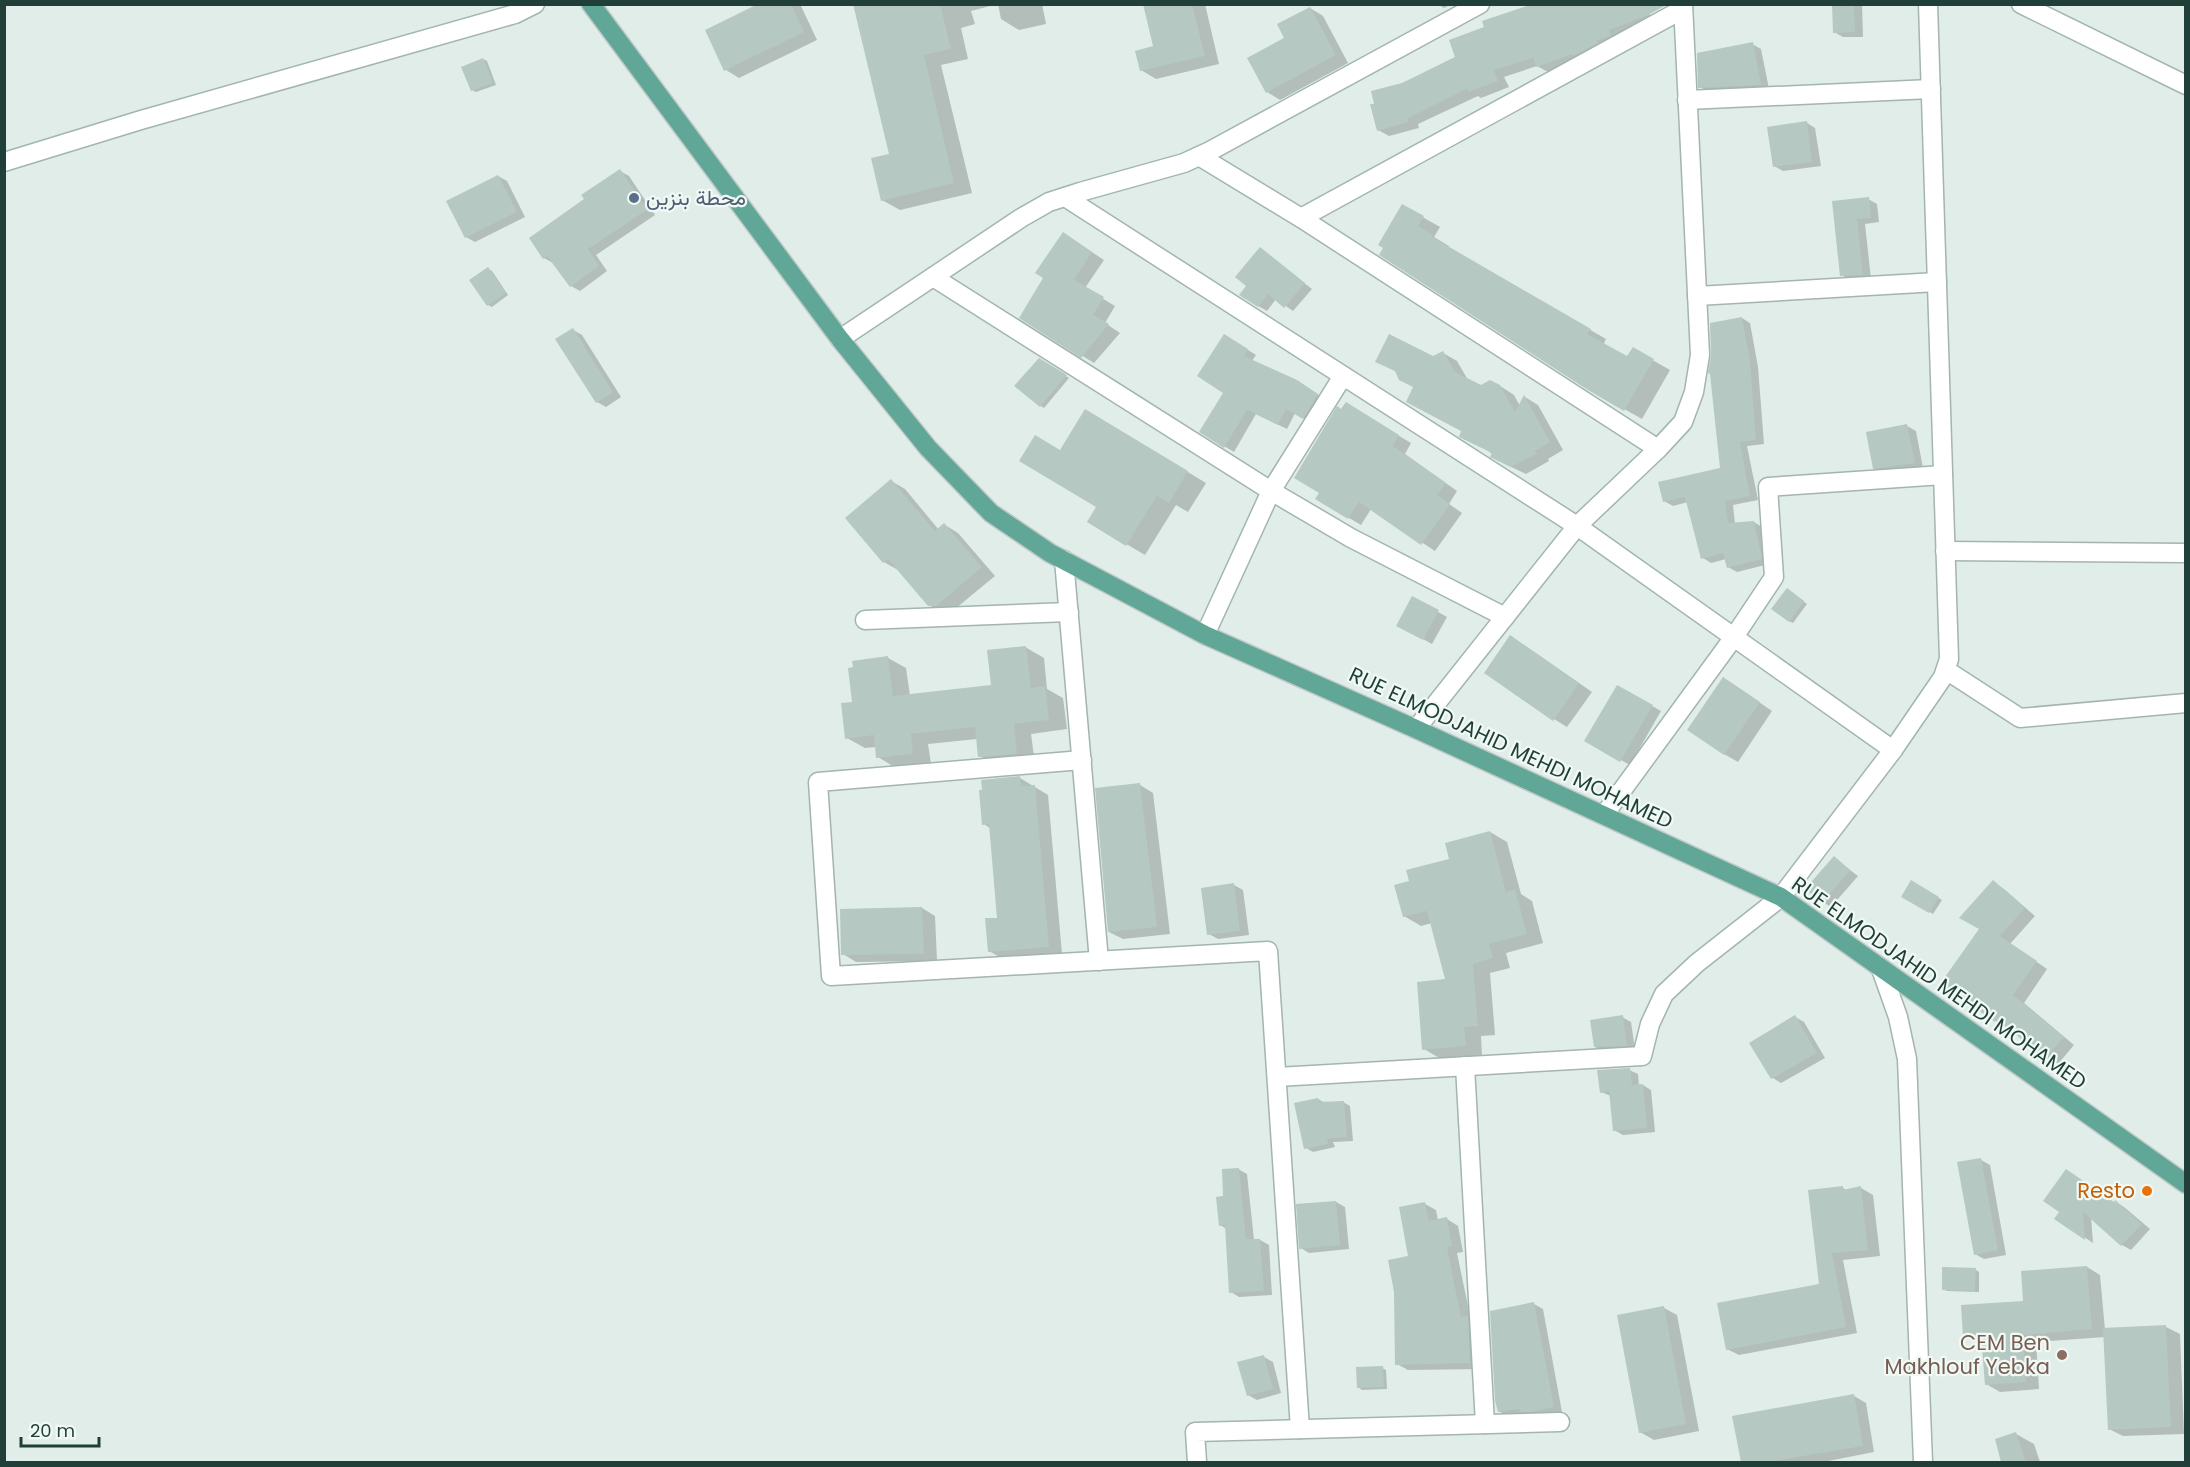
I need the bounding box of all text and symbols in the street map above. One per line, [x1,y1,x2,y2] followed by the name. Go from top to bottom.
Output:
[646,183,746,212] place label: محطة بنزين
[627,191,641,205] marker: محطة بنزين
[1345,660,1678,835] street label: RUE ELMODJAHID MEHDI MOHAMED
[1786,869,2093,1096] street label: RUE ELMODJAHID MEHDI MOHAMED
[2077,1176,2135,1205] place label: Resto
[2140,1184,2154,1198] marker: Resto
[1884,1328,2050,1381] place label: CEM Ben Makhlouf Yebka
[2055,1348,2069,1362] marker: CEM Ben Makhlouf Yebka
[21,1410,99,1448] scale bar
[30,1418,75,1443] text: 20 m

